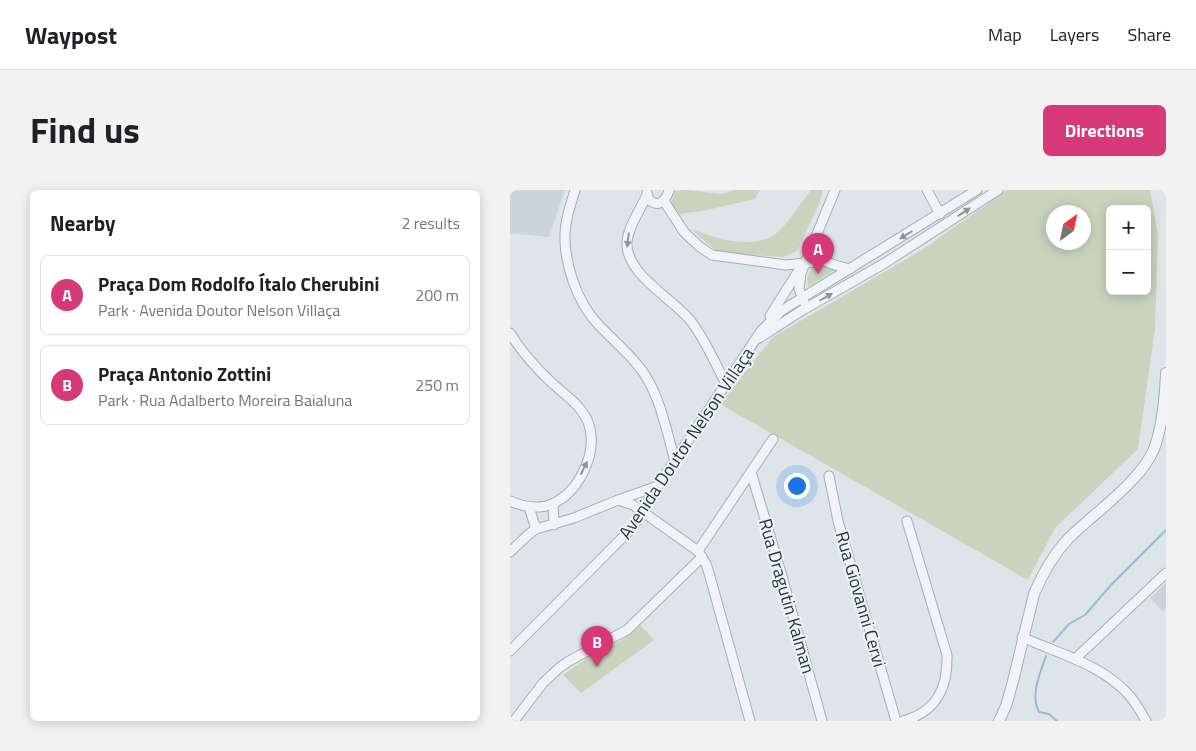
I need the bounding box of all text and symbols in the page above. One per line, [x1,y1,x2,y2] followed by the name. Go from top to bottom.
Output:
[25,17,117,53] text: Waypost
[988,21,1022,48] text: Map
[1050,21,1099,48] text: Layers
[1127,21,1171,48] text: Share
[30,103,140,157] text: Find us
[1043,105,1166,156] button: Directions
[1046,205,1091,250] north arrow
[1106,205,1151,295] map controls
[1106,205,1151,250] button: +
[50,207,115,239] text: Nearby
[958,207,971,217] one-way arrow
[401,211,460,235] text: 2 results
[900,230,913,239] one-way arrow
[624,232,632,248] one-way arrow
[802,233,834,274] pin: A
[1106,250,1151,295] button: −
[98,269,379,298] text: Praça Dom Rodolfo Ítalo Cherubini
[62,283,72,307] text: A
[415,283,459,307] text: 200 m
[819,292,832,301] one-way arrow
[98,298,340,322] text: Park · Avenida Doutor Nelson Villaça
[612,342,760,544] street label: Avenida Doutor Nelson Villaça
[98,359,271,388] text: Praça Antonio Zottini
[62,373,72,397] text: B
[415,373,459,397] text: 250 m
[98,388,352,412] text: Park · Rua Adalberto Moreira Baialuna
[581,461,589,475] one-way arrow
[784,473,810,499] your location
[752,515,822,677] street label: Rua Dragutin Kalman
[829,528,893,670] street label: Rua Giovanni Cervi
[581,626,613,667] pin: B

